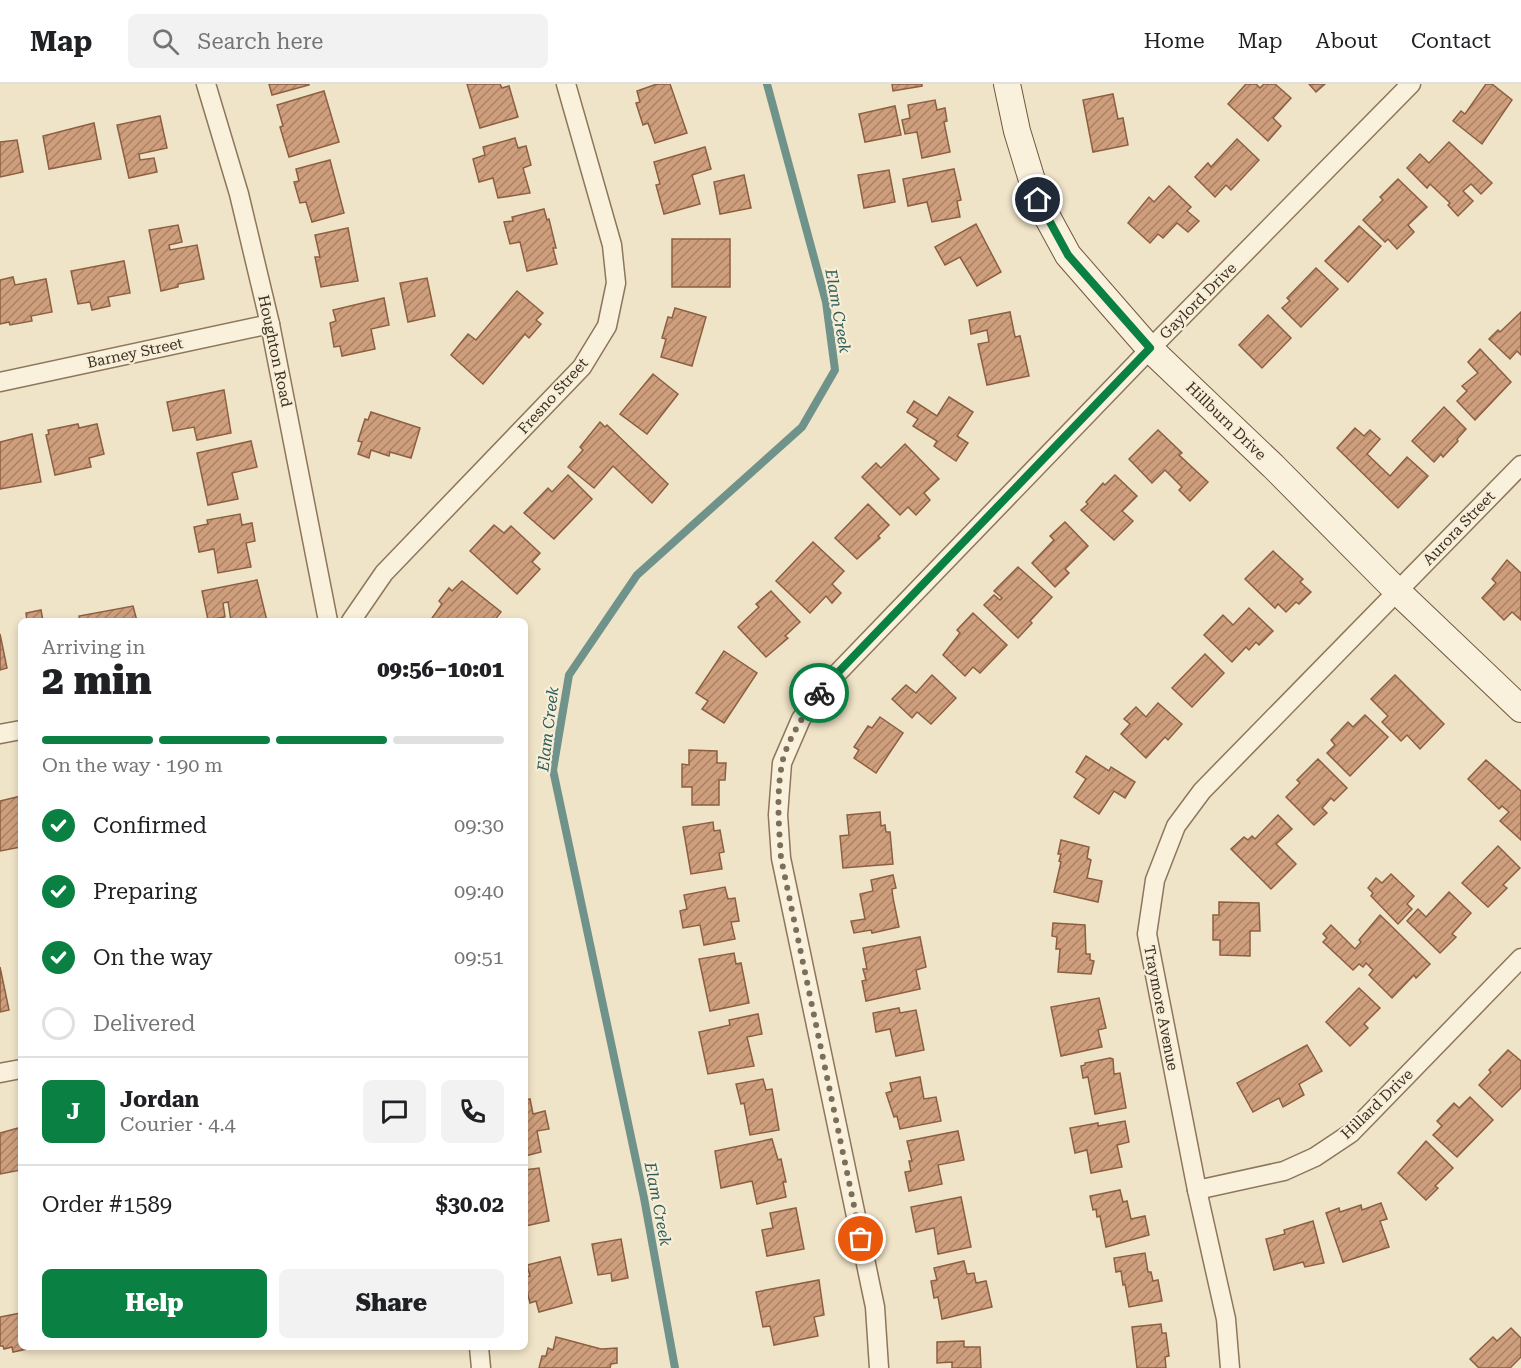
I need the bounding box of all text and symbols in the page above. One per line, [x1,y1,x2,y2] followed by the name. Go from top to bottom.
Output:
[128,14,548,68] search box
[30,25,92,58] text: Map
[149,25,182,58] icon: search
[197,29,323,54] text: Search here
[1144,29,1205,53] text: Home
[1238,29,1283,53] text: Map
[1316,29,1378,53] text: About
[1411,29,1491,53] text: Contact
[1012,174,1063,225] pin
[1021,183,1054,216] icon: home
[1156,259,1240,343] street label: Gaylord Drive
[821,266,855,355] water label: Elam Creek
[254,293,296,409] street label: Houghton Road
[85,334,185,372] street label: Barney Street
[514,354,592,438] street label: Fresno Street
[1182,378,1270,464] street label: Hillburn Drive
[1419,487,1499,569] street label: Aurora Street
[42,635,145,659] text: Arriving in
[377,657,504,682] text: 09:56–10:01
[42,658,152,704] text: 2 min
[789,663,849,723] courier
[803,677,836,710] icon: bike
[533,685,563,773] water label: Elam Creek
[42,753,223,777] text: On the way · 190 m
[42,809,75,842] icon: check
[93,813,207,838] text: Confirmed
[454,813,504,837] text: 09:30
[42,875,75,908] icon: check
[93,879,197,904] text: Preparing
[454,879,504,903] text: 09:40
[42,941,75,974] icon: check
[1140,944,1182,1072] street label: Traymore Avenue
[93,945,213,970] text: On the way
[454,945,504,969] text: 09:51
[93,1011,195,1036] text: Delivered
[1337,1065,1417,1143] street label: Hillard Drive
[363,1080,426,1143] button: chat
[441,1080,504,1143] button: phone
[120,1087,199,1112] text: Jordan
[67,1099,80,1124] text: J
[120,1112,236,1136] text: Courier · 4.4
[640,1159,676,1248] water label: Elam Creek
[42,1192,172,1217] text: Order #1589
[435,1192,504,1217] text: $30.02
[835,1213,886,1264] pin
[844,1222,877,1255] icon: bag
[42,1269,267,1338] button: Help
[279,1269,504,1338] button: Share

